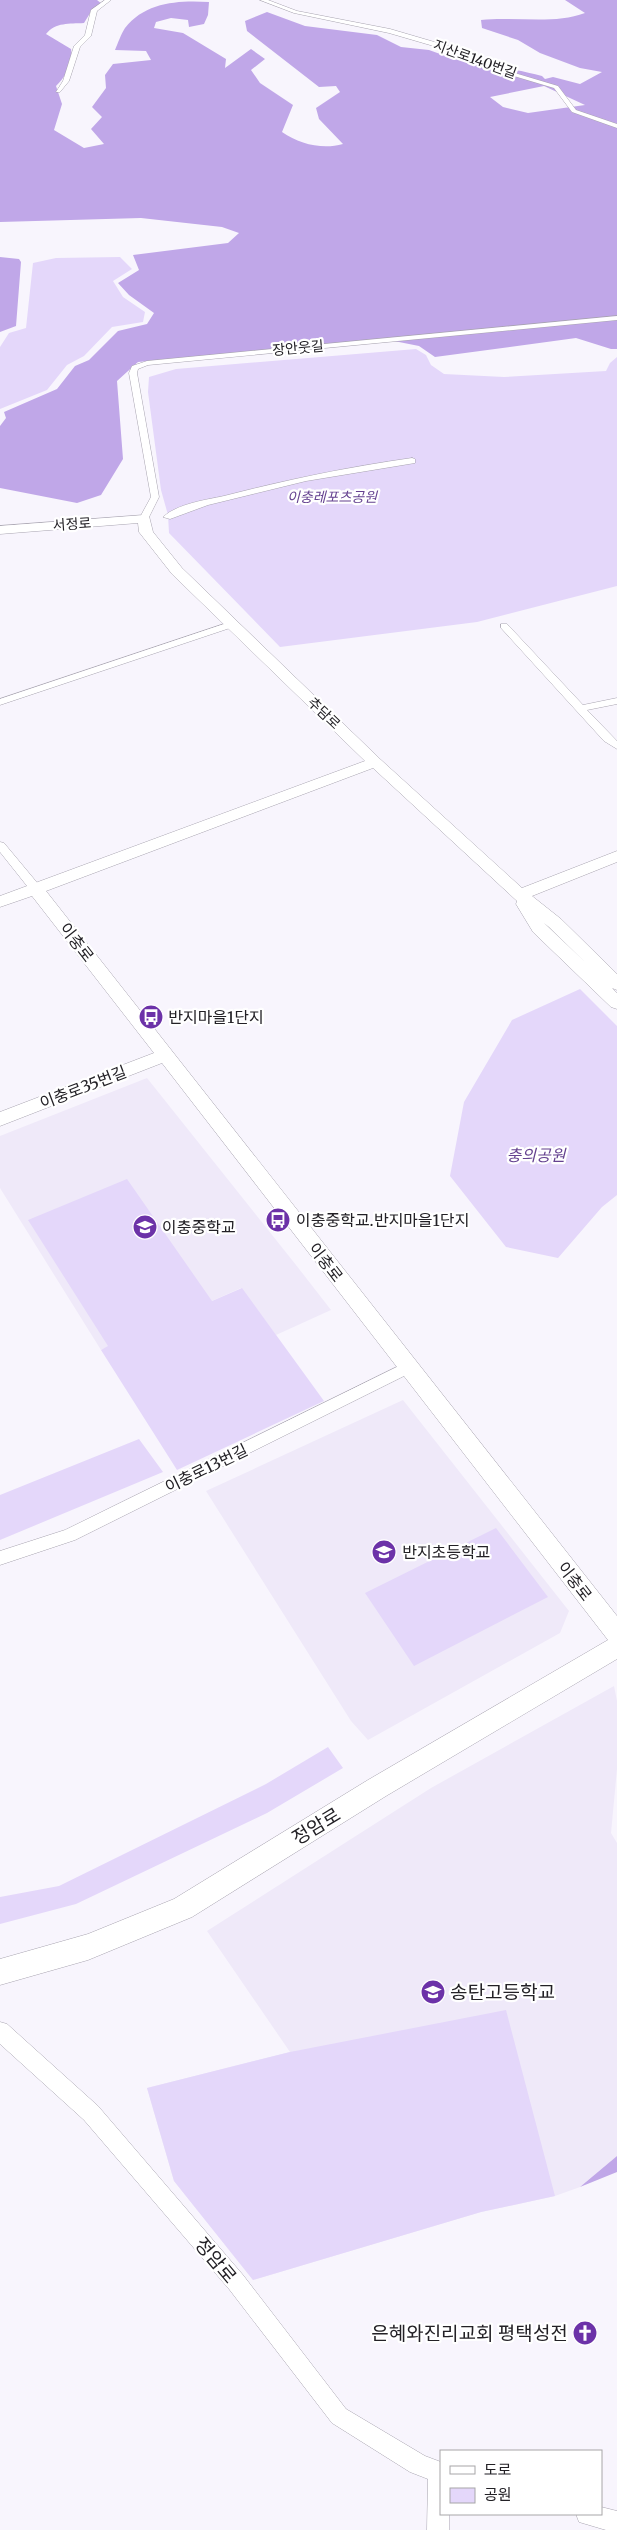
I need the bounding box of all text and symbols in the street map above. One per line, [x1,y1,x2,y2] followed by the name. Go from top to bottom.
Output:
[431,36,519,82] street label: 지산로140번길
[272,337,324,359] street label: 장안웃길
[287,488,378,506] park label: 이충레포츠공원
[52,514,92,534] street label: 서정로
[304,693,344,733] street label: 추담로
[56,918,99,966] street label: 이충로
[138,1004,164,1030] bus stop icon: 반지마을1단지
[168,1007,264,1027] place label: 반지마을1단지
[37,1061,129,1113] street label: 이충로35번길
[507,1145,567,1165] park label: 충의공원
[265,1207,291,1233] bus stop icon: 이충중학교.반지마을1단지
[296,1210,469,1230] place label: 이충중학교.반지마을1단지
[132,1214,158,1240] school or university icon: 이충중학교
[162,1217,236,1237] place label: 이충중학교
[305,1238,348,1286] street label: 이충로
[161,1439,251,1497] street label: 이충로13번길
[371,1539,397,1565] school or university icon: 반지초등학교
[402,1542,490,1562] place label: 반지초등학교
[554,1557,597,1605] street label: 이충로
[287,1802,345,1850] street label: 정암로
[420,1979,446,2005] school or university icon: 송탄고등학교
[450,1980,555,2004] place label: 송탄고등학교
[190,2232,242,2288] street label: 정암로
[572,2320,598,2346] church icon: 은혜와진리교회 평택성전
[371,2321,568,2345] place label: 은혜와진리교회 평택성전
[440,2450,602,2515] legend
[484,2460,512,2479] text: 도로
[484,2485,512,2504] text: 공원

